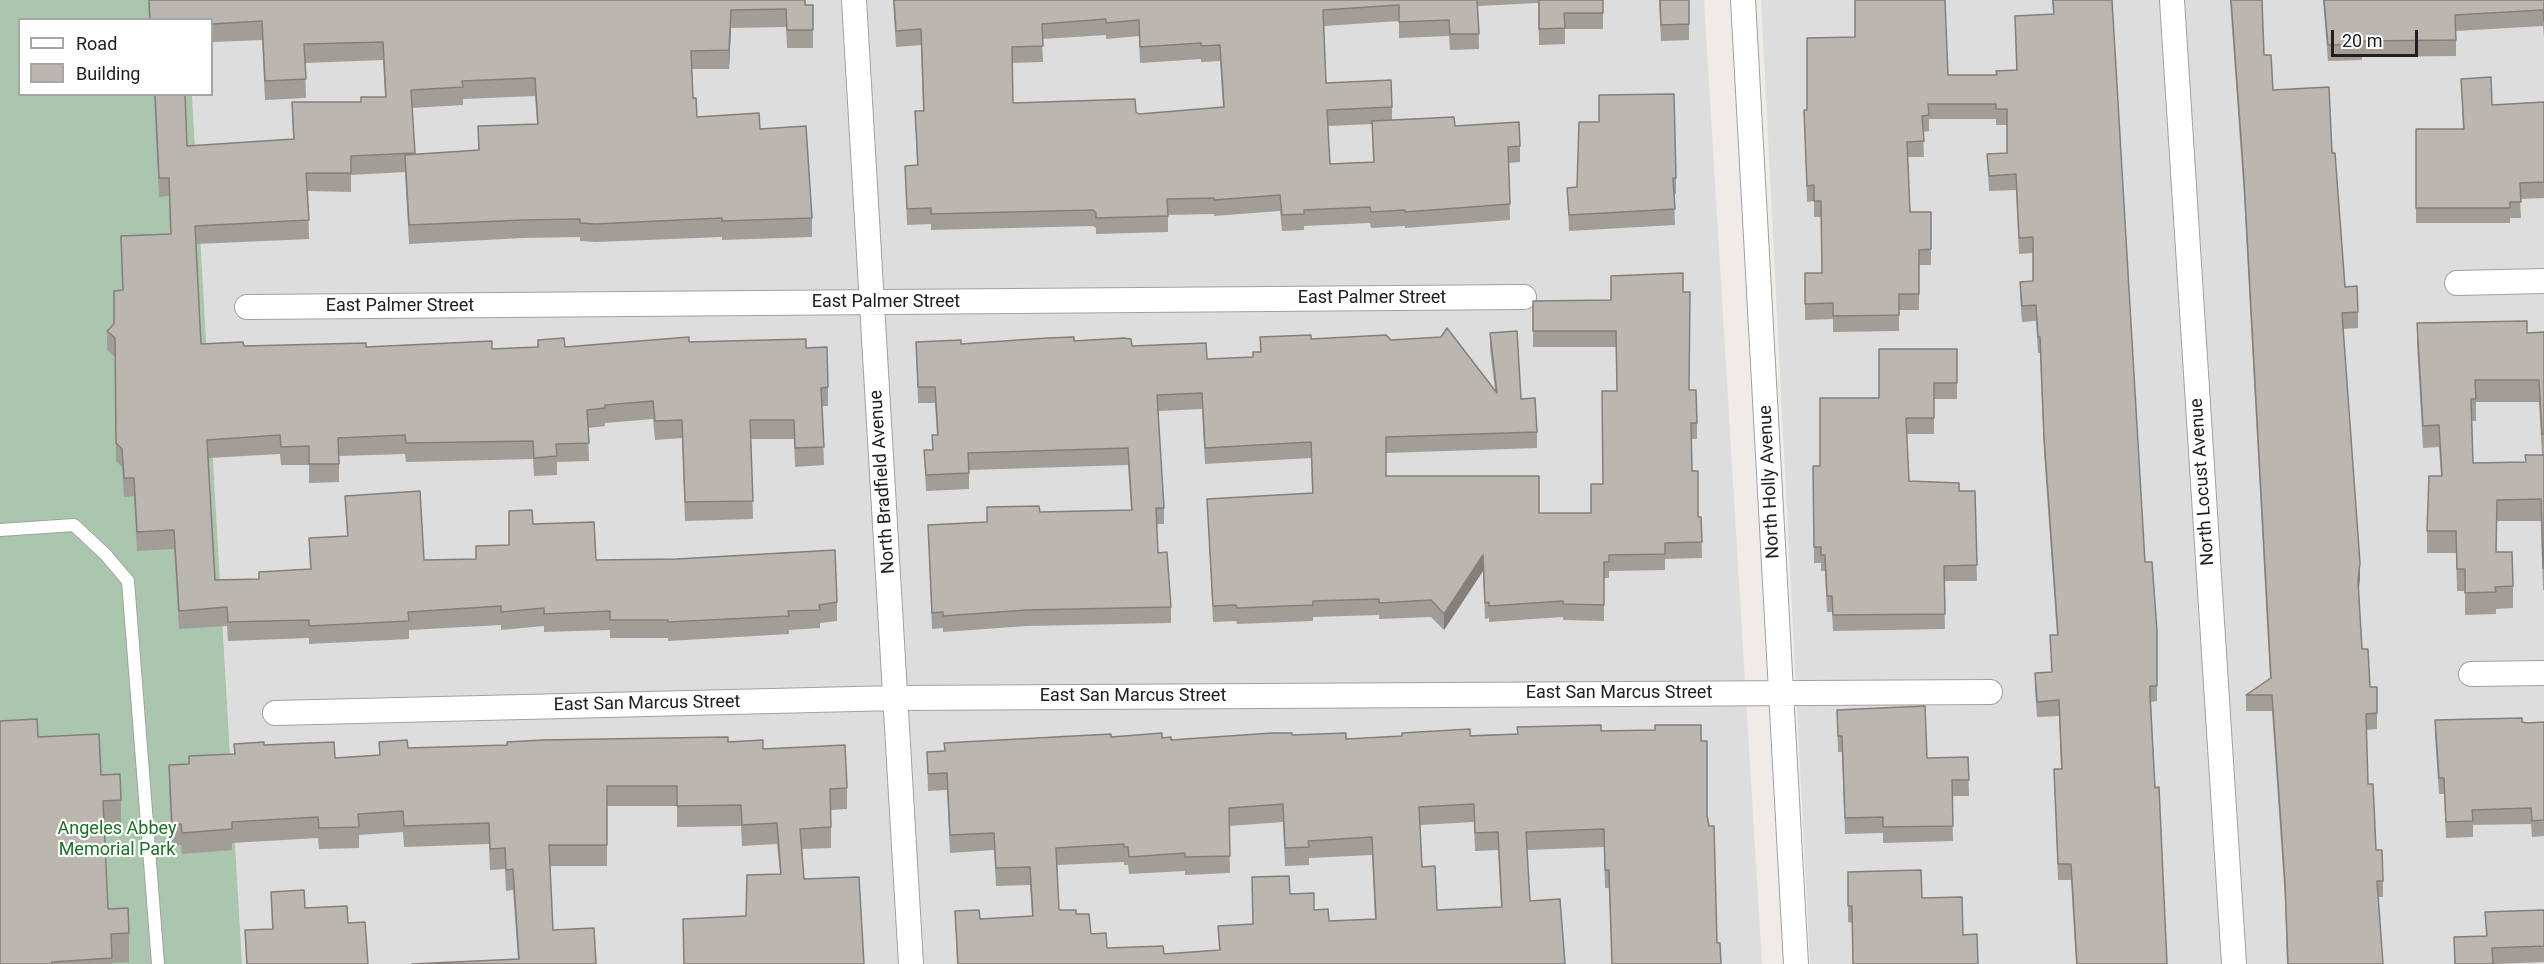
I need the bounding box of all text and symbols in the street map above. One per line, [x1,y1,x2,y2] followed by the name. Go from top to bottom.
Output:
[18,18,213,96] legend
[2334,18,2421,56] scale bar
[2342,30,2382,51] text: 20 m
[76,33,117,54] text: Road
[76,63,140,84] text: Building
[1298,287,1446,309] street label: East Palmer Street
[812,291,960,313] street label: East Palmer Street
[326,295,474,317] street label: East Palmer Street
[866,389,900,575] street label: North Bradfield Avenue
[2186,398,2220,566] street label: North Locust Avenue
[1755,405,1785,559] street label: North Holly Avenue
[1526,682,1712,704] street label: East San Marcus Street
[1040,685,1226,707] street label: East San Marcus Street
[554,692,740,716] street label: East San Marcus Street
[58,818,176,860] park label: Angeles Abbey Memorial Park

